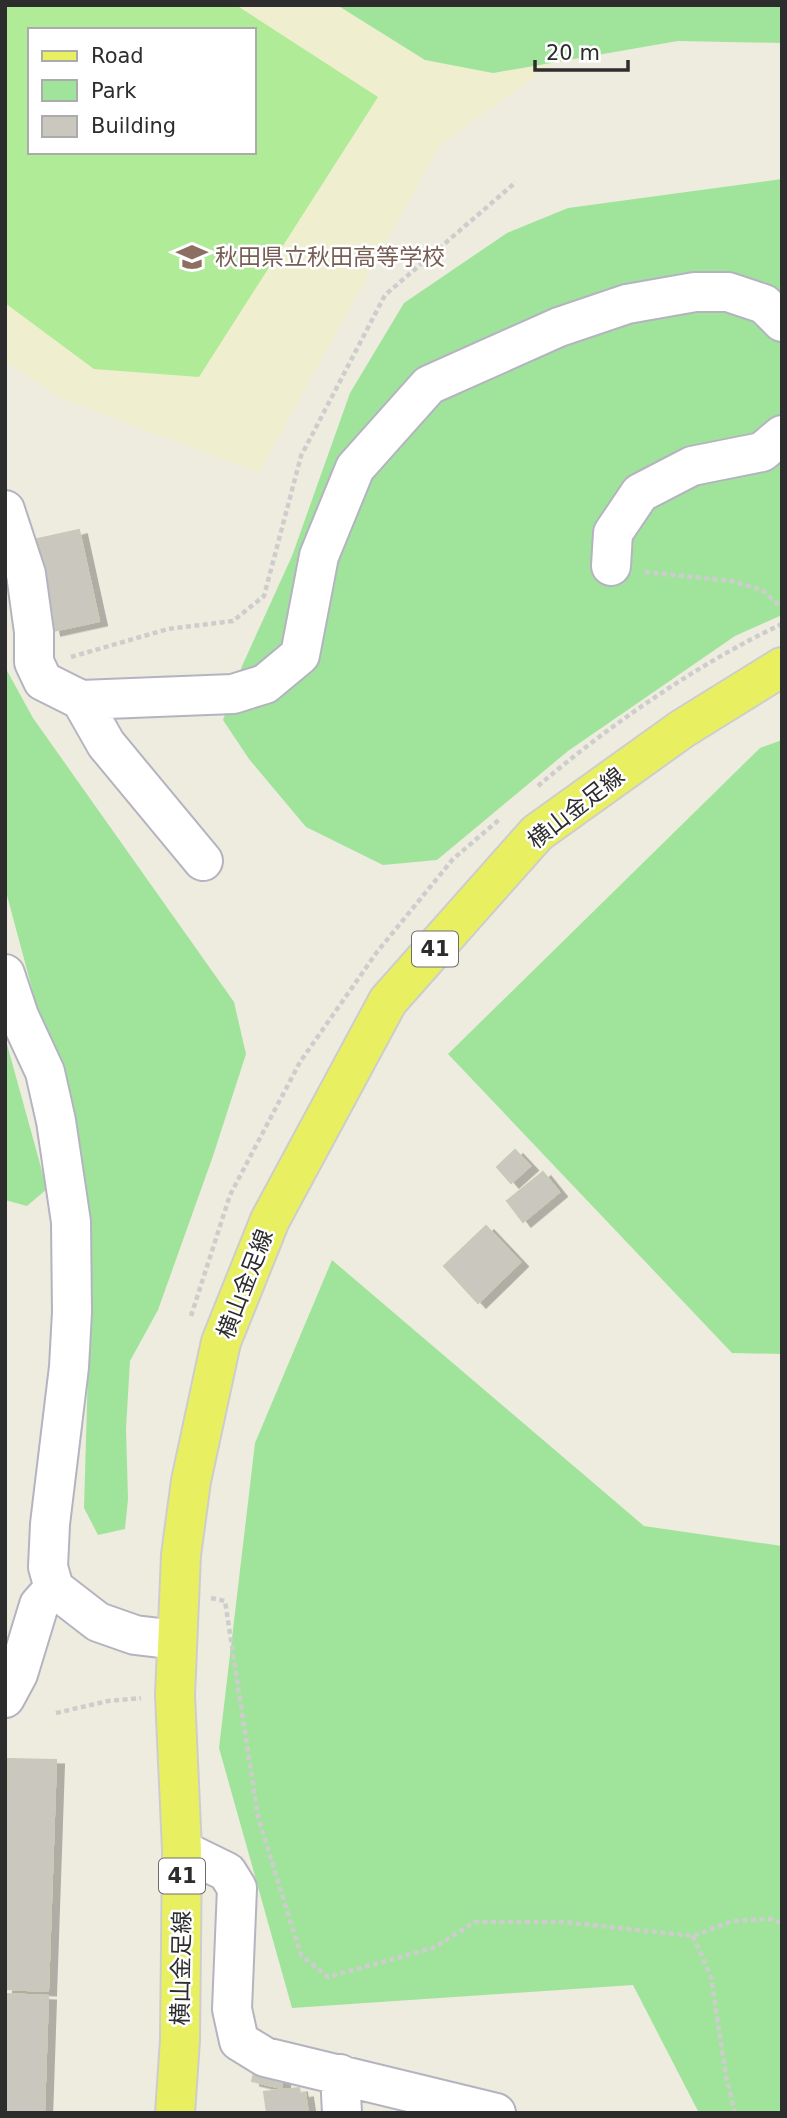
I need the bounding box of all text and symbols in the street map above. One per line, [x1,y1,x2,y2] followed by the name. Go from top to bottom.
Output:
[28,28,256,154] legend
[535,28,628,72] scale bar
[546,41,600,65] text: 20 m
[91,44,144,68] text: Road
[91,79,137,103] text: Park
[91,114,176,138] text: Building
[175,240,209,274] school or university icon: 秋田県立秋田高等学校
[215,244,445,270] place label: 秋田県立秋田高等学校
[523,762,629,854] street label: 横山金足線
[412,932,458,967] road number: 41
[212,1226,278,1342] street label: 横山金足線
[159,1858,205,1894] road number: 41
[167,1910,195,2026] street label: 横山金足線

